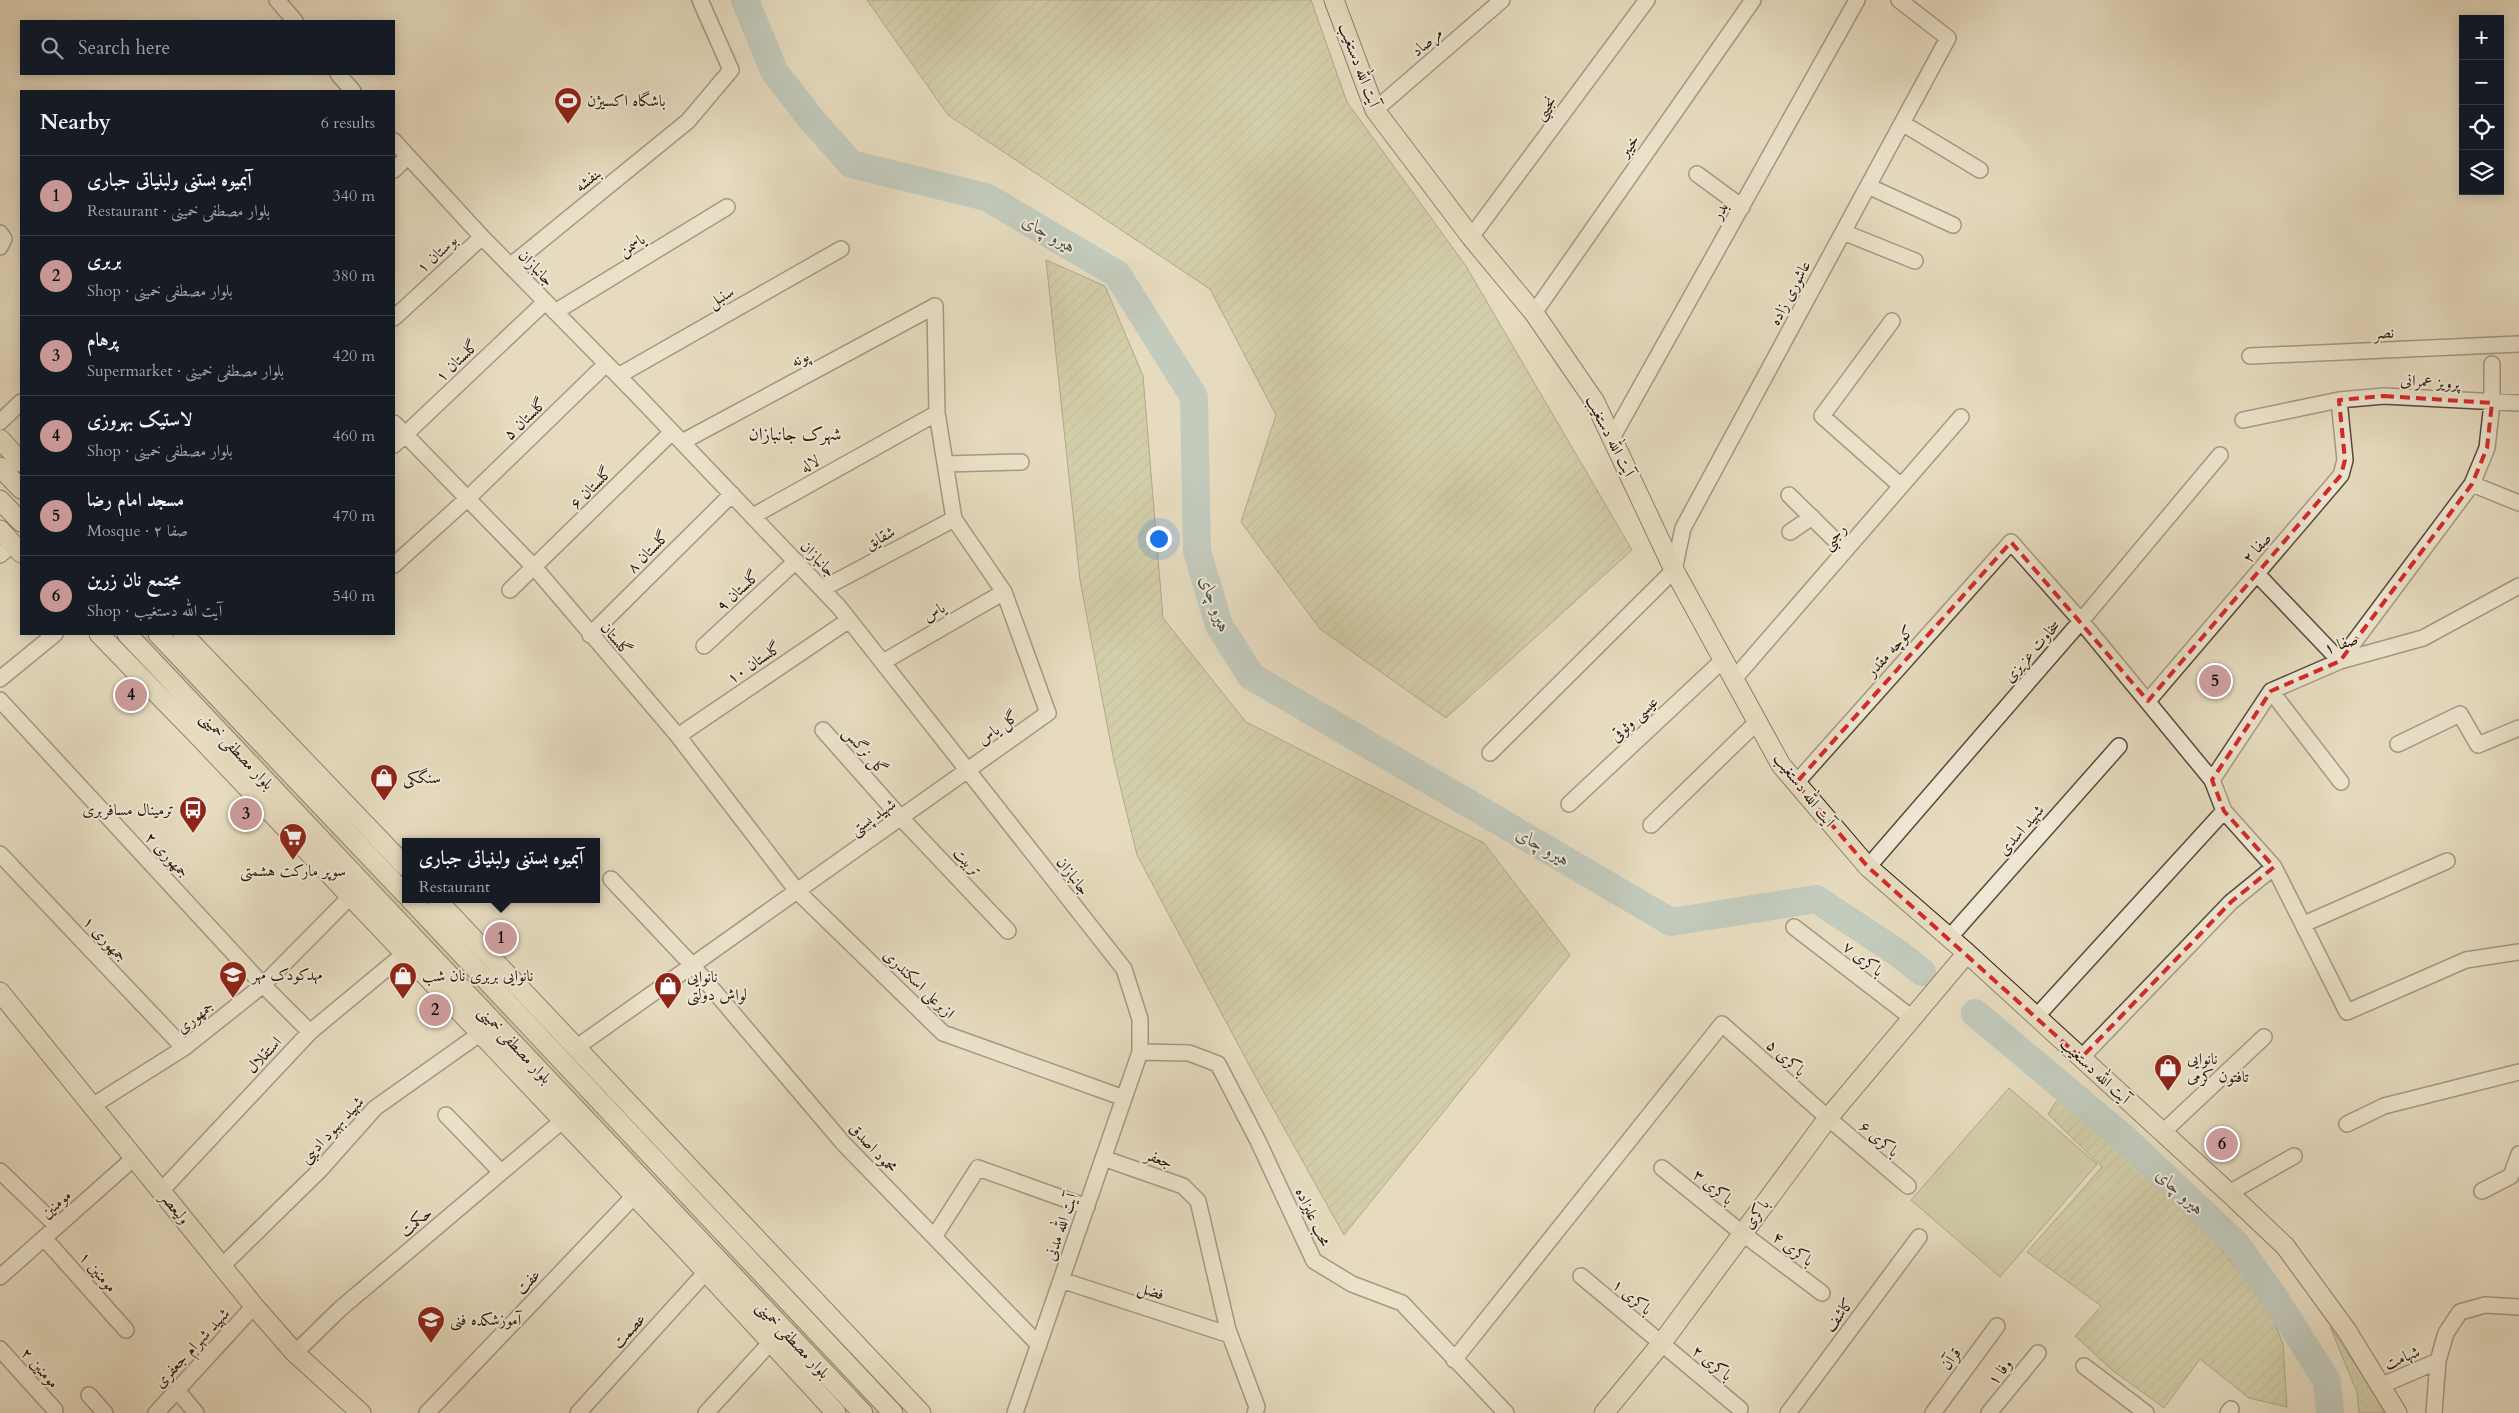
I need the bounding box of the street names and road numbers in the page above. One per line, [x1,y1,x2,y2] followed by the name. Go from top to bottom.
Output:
[1333,19,1388,112] street label: آیت الله دستغیب
[1407,22,1447,62] street label: مرصاد
[1528,91,1563,126] street label: نجیبی
[1612,130,1645,163] street label: خیبر
[570,163,606,197] street label: بنفشه
[1705,198,1734,225] street label: بدر
[614,228,650,262] street label: یاسمن
[412,230,462,278] street label: بوستان ۱
[513,245,559,291] street label: جانبازان
[1764,257,1816,329] street label: عاشوری زاده
[704,281,738,313] street label: سنبل
[2371,321,2395,345] street label: نصر
[431,335,483,387] street label: گلستان ۱
[787,345,814,373] street label: پونه
[2400,369,2462,395] street label: پرویز عمرانی
[1580,391,1642,482] street label: آیت الله دستغیب
[499,393,551,445] street label: گلستان ۵
[796,450,824,478] street label: لاله
[565,462,617,514] street label: گلستان ۶
[1816,519,1853,556] street label: رجبی
[861,521,899,555] street label: شقایق
[622,526,674,578] street label: گلستان ۸
[2237,528,2277,568] street label: صفا ۲
[795,536,841,582] street label: جانبازان
[712,565,764,617] street label: گلستان ۹
[919,596,950,627] street label: یاس
[1999,615,2065,687] street label: سخاوت عزیزی
[595,617,637,661] street label: گلستان
[1860,620,1919,683] street label: کوچه مقدر
[2321,628,2361,660] street label: صفا ۱
[722,637,786,689] street label: گلستان ۱۰
[1605,691,1663,747] street label: عیسی وثوقی
[973,706,1023,750] street label: گل یاس
[195,707,279,795] street label: بلوار مصطفی خمینی
[838,722,892,780] street label: گل نرگس
[1768,747,1842,833] street label: آیت الله دستغیب
[846,793,900,841] street label: شهید پستی
[1993,800,2049,860] street label: شهید اسدی
[140,827,194,883] street label: جمهوری ۲
[948,842,986,882] street label: تربیت
[1051,852,1095,900] street label: جانبازان
[78,911,132,967] street label: جمهوری ۱
[1838,936,1888,982] street label: باکری ۷
[878,944,960,1024] street label: ازبرعلی اسکندری
[172,995,218,1039] street label: جمهوری
[473,1001,557,1089] street label: بلوار مصطفی خمینی
[2055,1031,2137,1110] street label: آیت الله دستغیب
[241,1032,287,1078] street label: استقلال
[1762,1034,1810,1082] street label: باکری ۵
[295,1091,370,1169] street label: شهید بهبود ادیبی
[1854,1116,1904,1162] street label: باکری ۶
[844,1118,902,1178] street label: محمود اصدق
[1140,1143,1176,1174] street label: جعفر
[1688,1164,1738,1210] street label: باکری ۳
[1290,1184,1336,1250] street label: محب علیزاده
[36,1185,76,1223] street label: مومنین
[154,1186,195,1229] street label: ولیعصر
[1037,1188,1083,1264] street label: آیت‌ الله مدنی
[1737,1194,1775,1234] street label: باکری
[395,1202,437,1242] street label: حکمت
[1768,1226,1818,1272] street label: باکری ۴
[74,1247,122,1297] street label: مومنین ۱
[510,1264,546,1300] street label: عفت
[1607,1274,1657,1320] street label: باکری ۱
[1135,1276,1167,1306] street label: فضل
[1819,1293,1859,1337] street label: کاشف
[751,1296,835,1384] street label: بلوار مصطفی خمینی
[149,1303,237,1395] street label: شهید شهرام جعفری
[607,1309,651,1353] street label: عصمت
[1687,1340,1737,1386] street label: باکری ۲
[2381,1341,2423,1375] street label: شهامت
[16,1343,64,1393] street label: مومنین ۲
[1935,1343,1967,1375] street label: قرآن
[1982,1354,2018,1390] street label: وفا ۱

